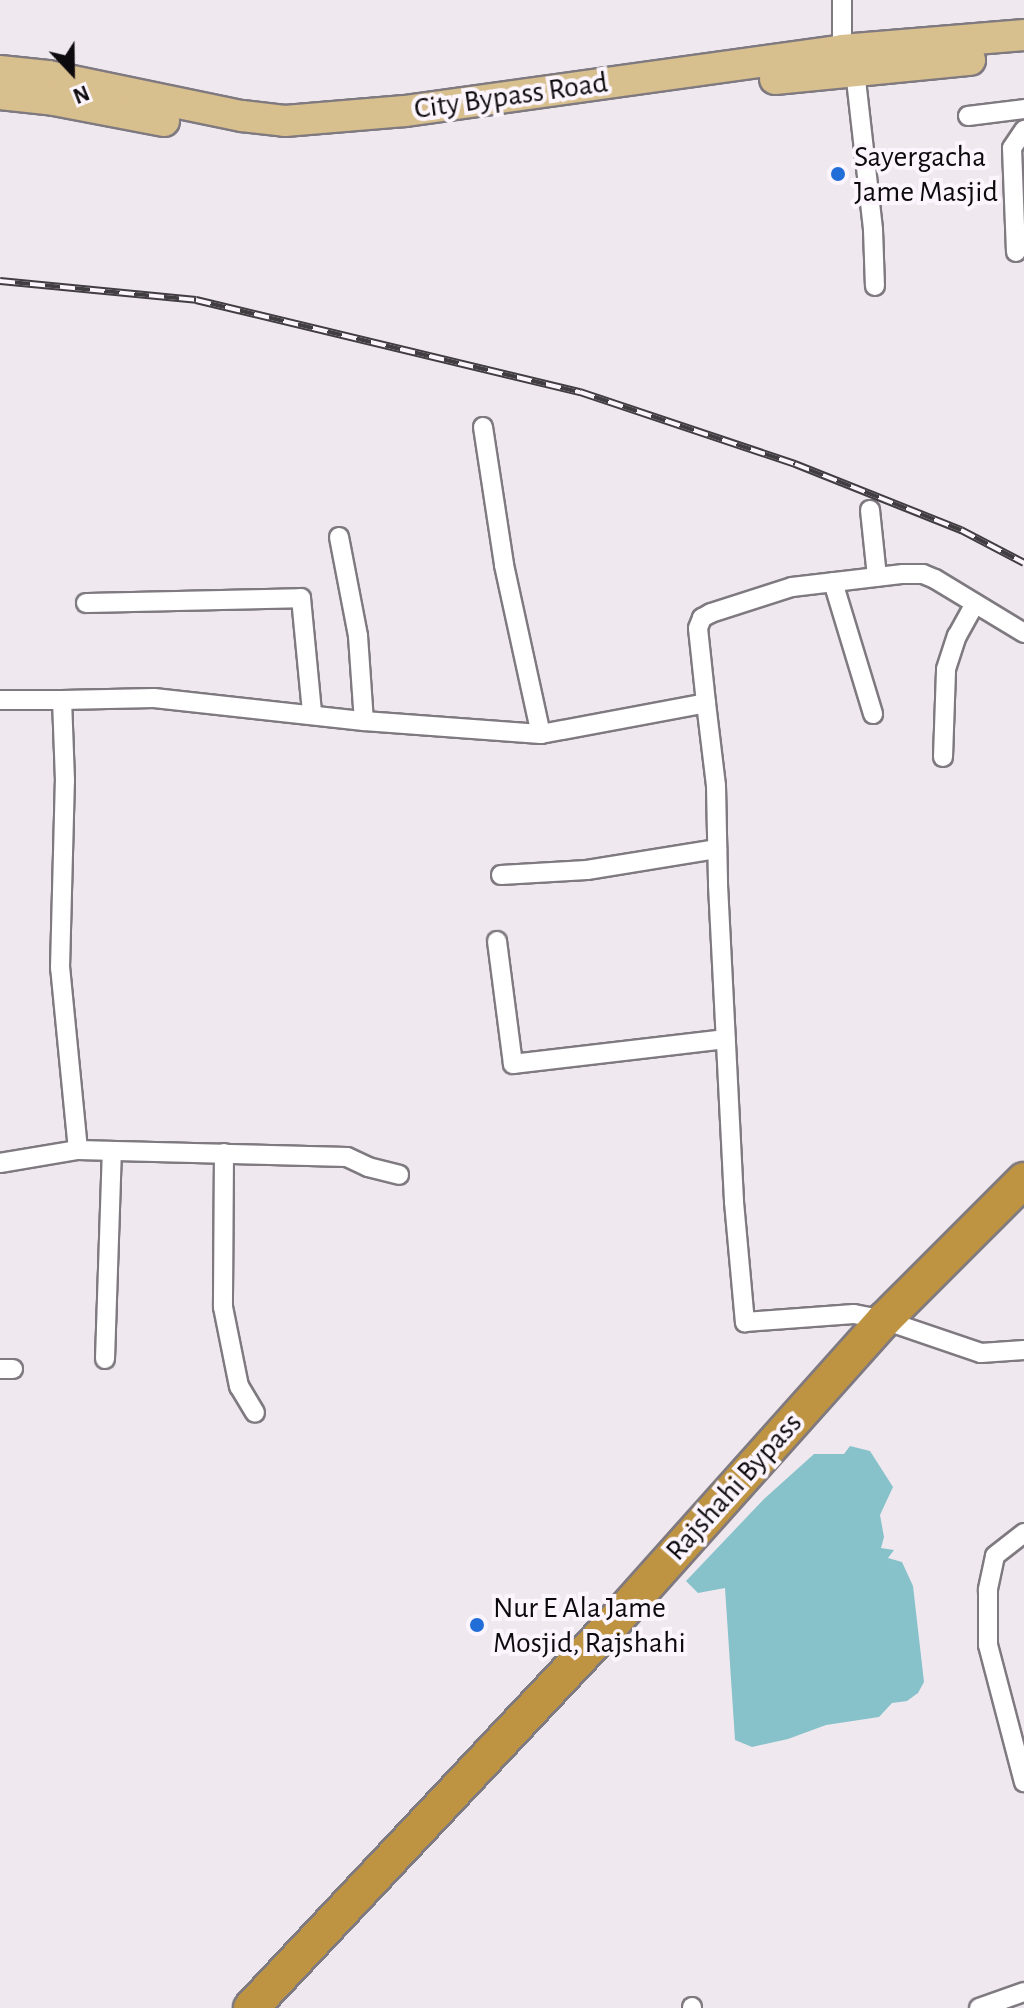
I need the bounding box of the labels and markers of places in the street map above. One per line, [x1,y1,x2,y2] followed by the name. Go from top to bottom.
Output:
[854,139,998,210] place label: Sayergacha Jame Masjid
[829,165,847,183] marker: Sayergacha Jame Masjid
[493,1590,686,1660] place label: Nur E Ala Jame Mosjid, Rajshahi
[468,1616,486,1634] marker: Nur E Ala Jame Mosjid, Rajshahi

